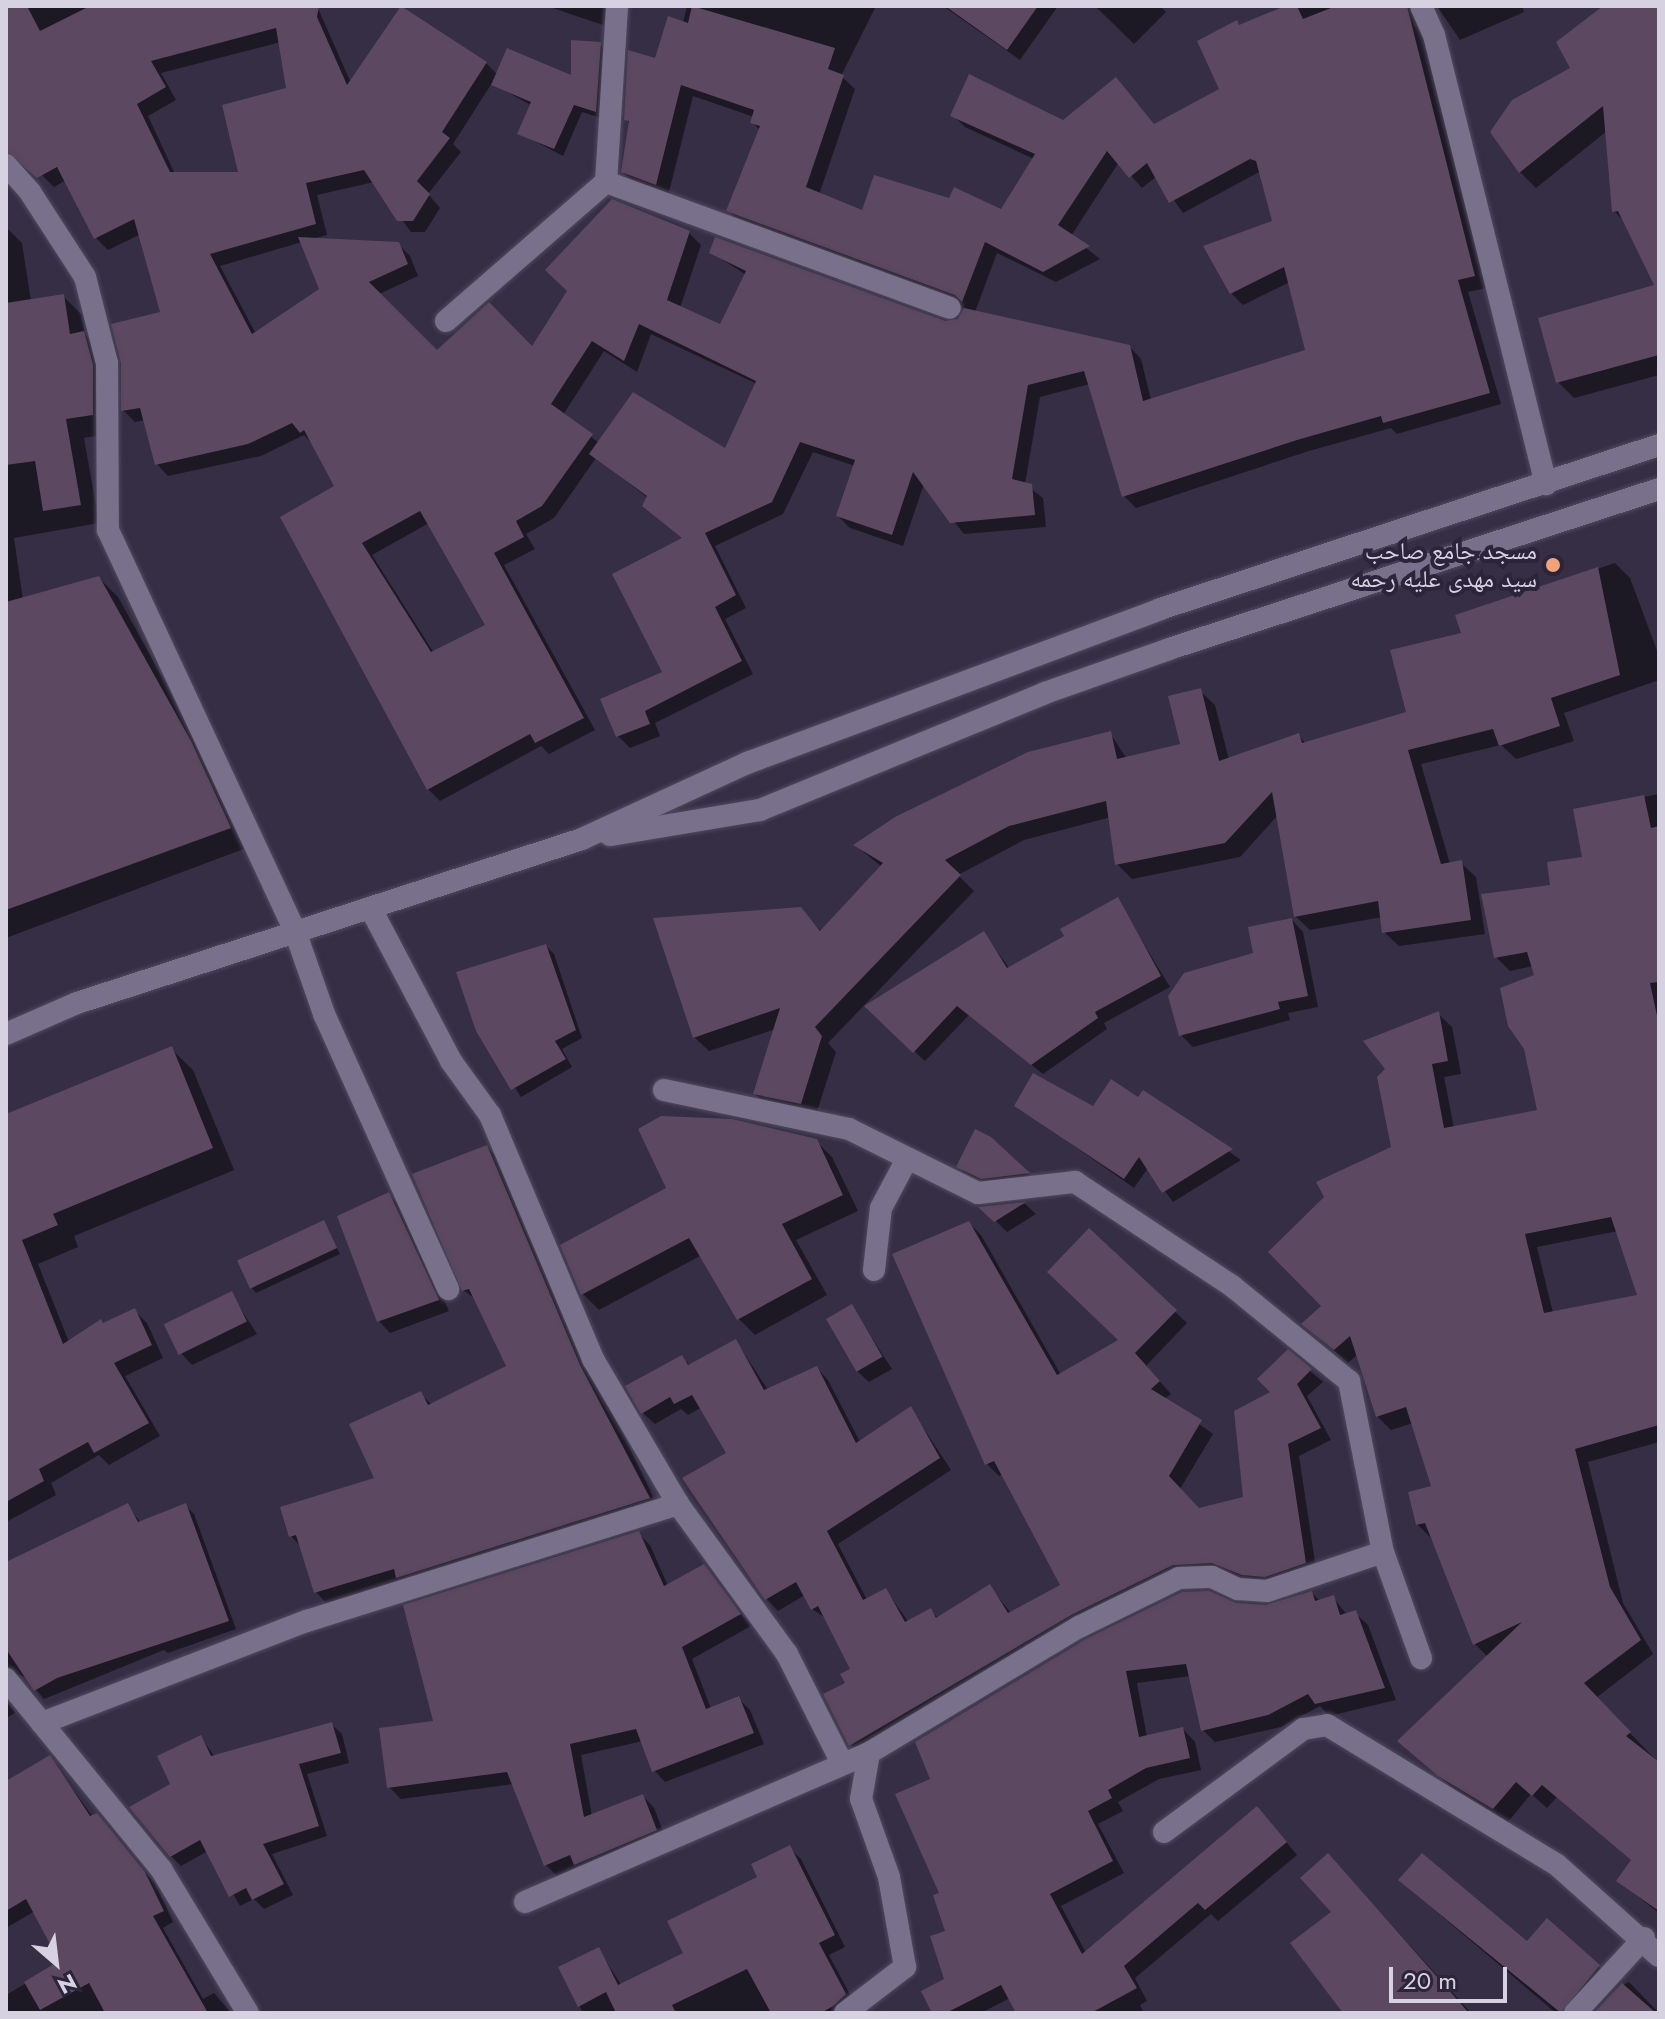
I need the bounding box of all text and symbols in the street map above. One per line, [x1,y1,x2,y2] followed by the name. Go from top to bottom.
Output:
[1351,537,1537,593] place label: مسجد جامع صاحب سید مهدی علیه رحمه
[1544,556,1562,574] marker: مسجد جامع صاحب سید مهدی علیه رحمه
[16,1923,96,2003] north arrow
[1393,1951,1511,2001] scale bar
[1403,1963,1457,1998] text: 20 m
[52,1966,82,2002] text: N

